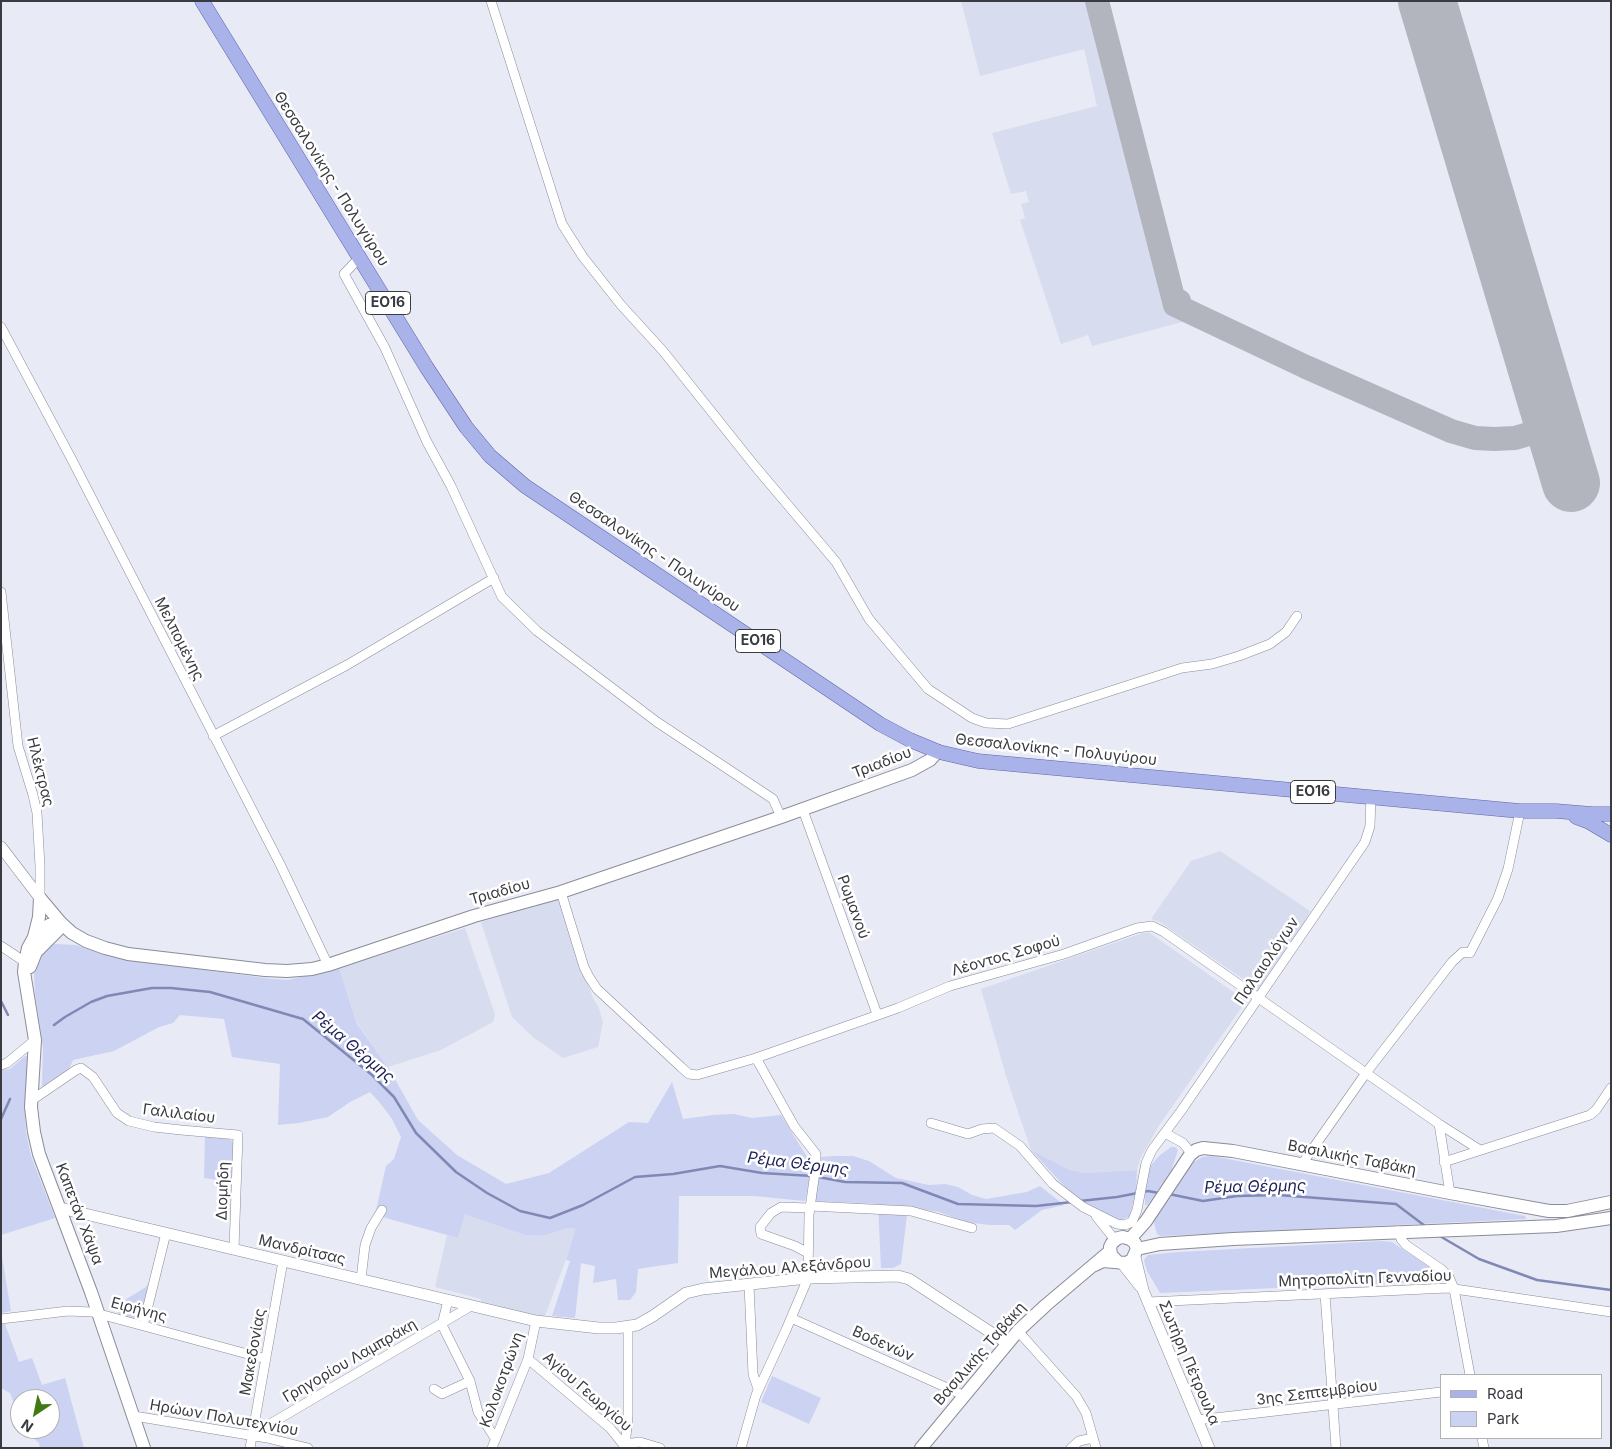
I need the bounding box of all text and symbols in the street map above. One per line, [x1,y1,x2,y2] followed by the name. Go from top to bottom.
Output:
[270,88,392,270] street label: Θεσσαλονίκης - Πολυγύρου
[366,292,410,314] road number: ΕΟ16
[565,488,743,616] street label: Θεσσαλονίκης - Πολυγύρου
[150,594,208,684] street label: Μελπομένης
[736,630,780,652] road number: ΕΟ16
[954,730,1158,770] street label: Θεσσαλονίκης - Πολυγύρου
[23,735,57,809] street label: Ηλέκτρας
[850,744,914,782] street label: Τριαδίου
[1290,780,1336,804] road number: ΕΟ16
[833,873,873,941] street label: Ρωμανού
[468,875,532,909] street label: Τριαδίου
[1231,914,1303,1008] street label: Παλαιολόγων
[950,932,1062,980] street label: Λέοντος Σοφού
[308,1007,398,1087] water label: Ρέμα Θέρμης
[142,1101,216,1127] street label: Γαλιλαίου
[1286,1137,1418,1179] street label: Βασιλικής Ταβάκη
[746,1148,850,1180] water label: Ρέμα Θέρμης
[51,1161,107,1267] street label: Καπετάν Χάψα
[213,1161,233,1221] street label: Διομήδη
[1204,1177,1306,1197] water label: Ρέμα Θέρμης
[257,1231,347,1269] street label: Μανδρίτσας
[708,1253,872,1283] street label: Μεγάλου Αλεξάνδρου
[1278,1267,1452,1291] street label: Μητροπολίτη Γενναδίου
[109,1294,169,1326] street label: Ειρήνης
[1155,1298,1223,1428] street label: Σωτήρη Πέτρουλα
[930,1299,1030,1409] street label: Βασιλικής Ταβάκη
[236,1307,270,1397] street label: Μακεδονίας
[280,1315,420,1407] street label: Γρηγορίου Λαμπράκη
[850,1322,916,1366] street label: Βοδενών
[476,1330,528,1430] street label: Κολοκοτρώνη
[539,1349,635,1435] street label: Αγίου Γεωργίου
[1440,1374,1602,1439] legend
[1255,1377,1379,1409] street label: 3ης Σεπτεμβρίου
[1487,1384,1523,1403] text: Road
[10,1389,60,1439] north arrow
[148,1396,300,1440] street label: Ηρώων Πολυτεχνίου
[1487,1409,1519,1428] text: Park
[18,1416,36,1436] text: N

